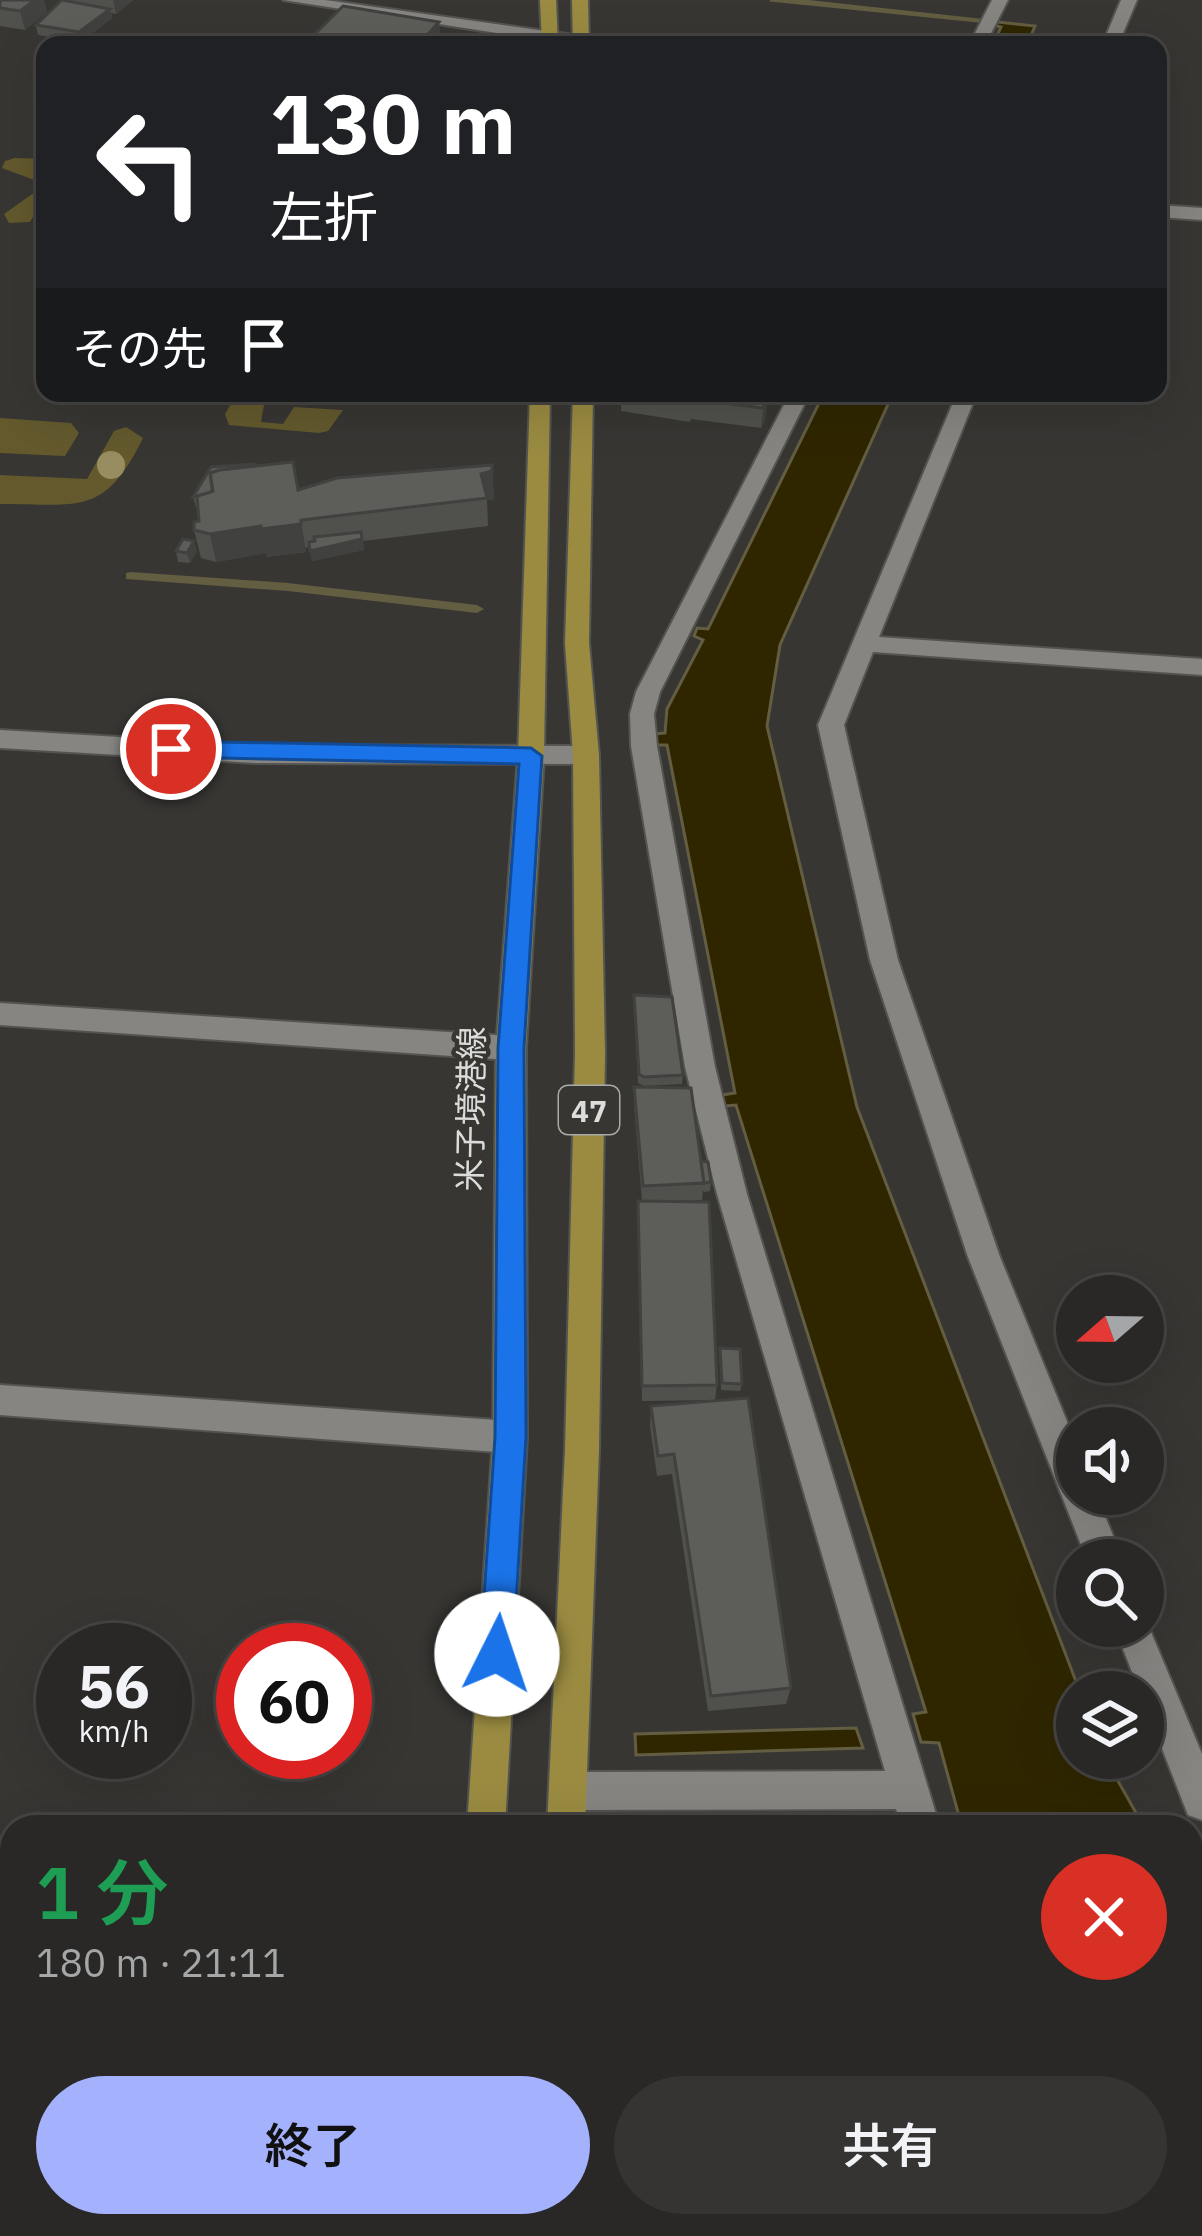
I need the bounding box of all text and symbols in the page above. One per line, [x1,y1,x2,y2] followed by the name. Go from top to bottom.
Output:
[270,68,516,177] text: 130 m
[72,84,228,240] icon: left
[270,182,378,252] text: 左折
[231,312,297,378] icon: arrive
[72,319,207,377] text: その先
[120,698,222,800] pin
[138,716,204,782] icon: arrive
[447,1026,493,1192] street label: 米子境港線
[559,1086,619,1134] road number: 47
[1056,1275,1164,1383] north arrow
[1056,1275,1164,1779] map controls
[1056,1407,1164,1515] button: sound
[1056,1539,1164,1647] button: search
[434,1591,560,1717] position arrow
[216,1623,372,1779] speed limit sign: 60
[78,1646,150,1725] text: 56
[1056,1671,1164,1779] button: layers
[79,1711,149,1750] text: km/h
[36,1845,168,1939] text: 1 分
[1041,1854,1167,1980] button: close
[36,1937,286,1988] text: 180 m · 21:11
[36,2076,590,2214] button: 終了
[614,2076,1167,2214] button: 共有

